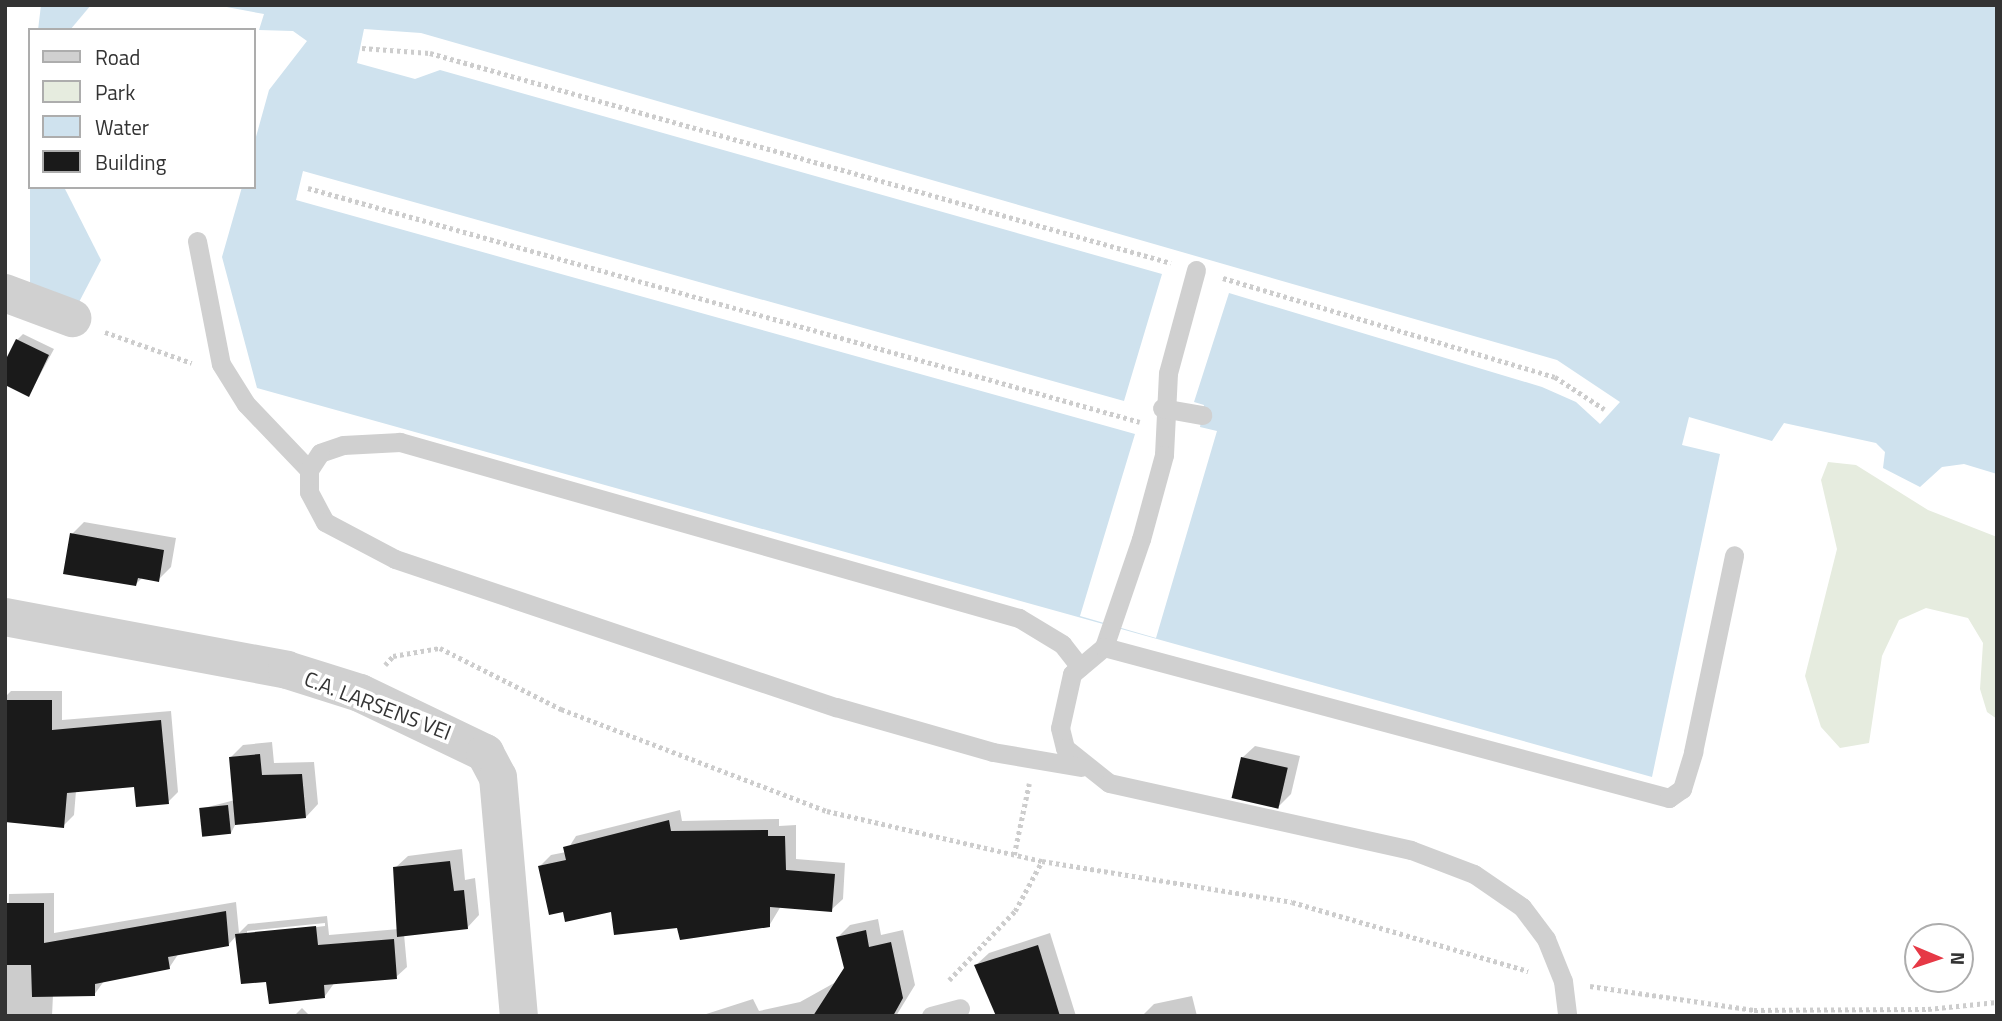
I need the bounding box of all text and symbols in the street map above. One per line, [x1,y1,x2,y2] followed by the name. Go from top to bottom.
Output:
[28,28,256,189] legend
[95,41,140,73] text: Road
[95,76,135,108] text: Park
[95,111,149,143] text: Water
[95,146,166,178] text: Building
[301,665,455,745] street label: C.A. LARSENS VEI
[1904,923,1974,993] north arrow
[1944,952,1973,966] text: N

